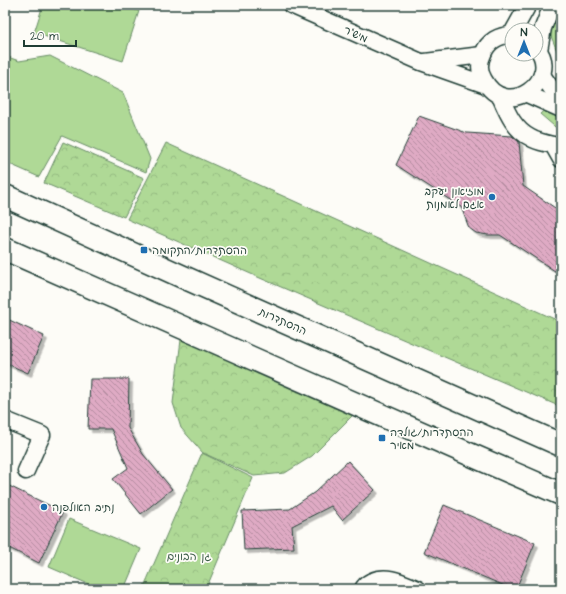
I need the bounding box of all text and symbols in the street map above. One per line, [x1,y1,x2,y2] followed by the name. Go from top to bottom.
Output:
[24,22,76,48] scale bar
[504,22,544,62] north arrow
[341,23,370,46] street label: מיש"ר
[521,25,528,40] text: N
[30,28,59,45] text: 20 m
[425,184,485,212] place label: מוזיאון יעקב אגם לאמנות
[487,192,497,202] marker: מוזיאון יעקב אגם לאמנות
[152,243,247,258] place label: ההסתדרות/התקומה
[139,245,149,255] marker: ההסתדרות/התקומה
[255,304,309,339] street label: ההסתדרות
[390,425,474,453] place label: ההסתדרות/גולדה מאיר
[377,433,387,443] marker: ההסתדרות/גולדה מאיר
[52,500,114,515] place label: נתיב האולפנה
[39,502,49,512] marker: נתיב האולפנה
[167,549,211,564] park label: גן הבונים

